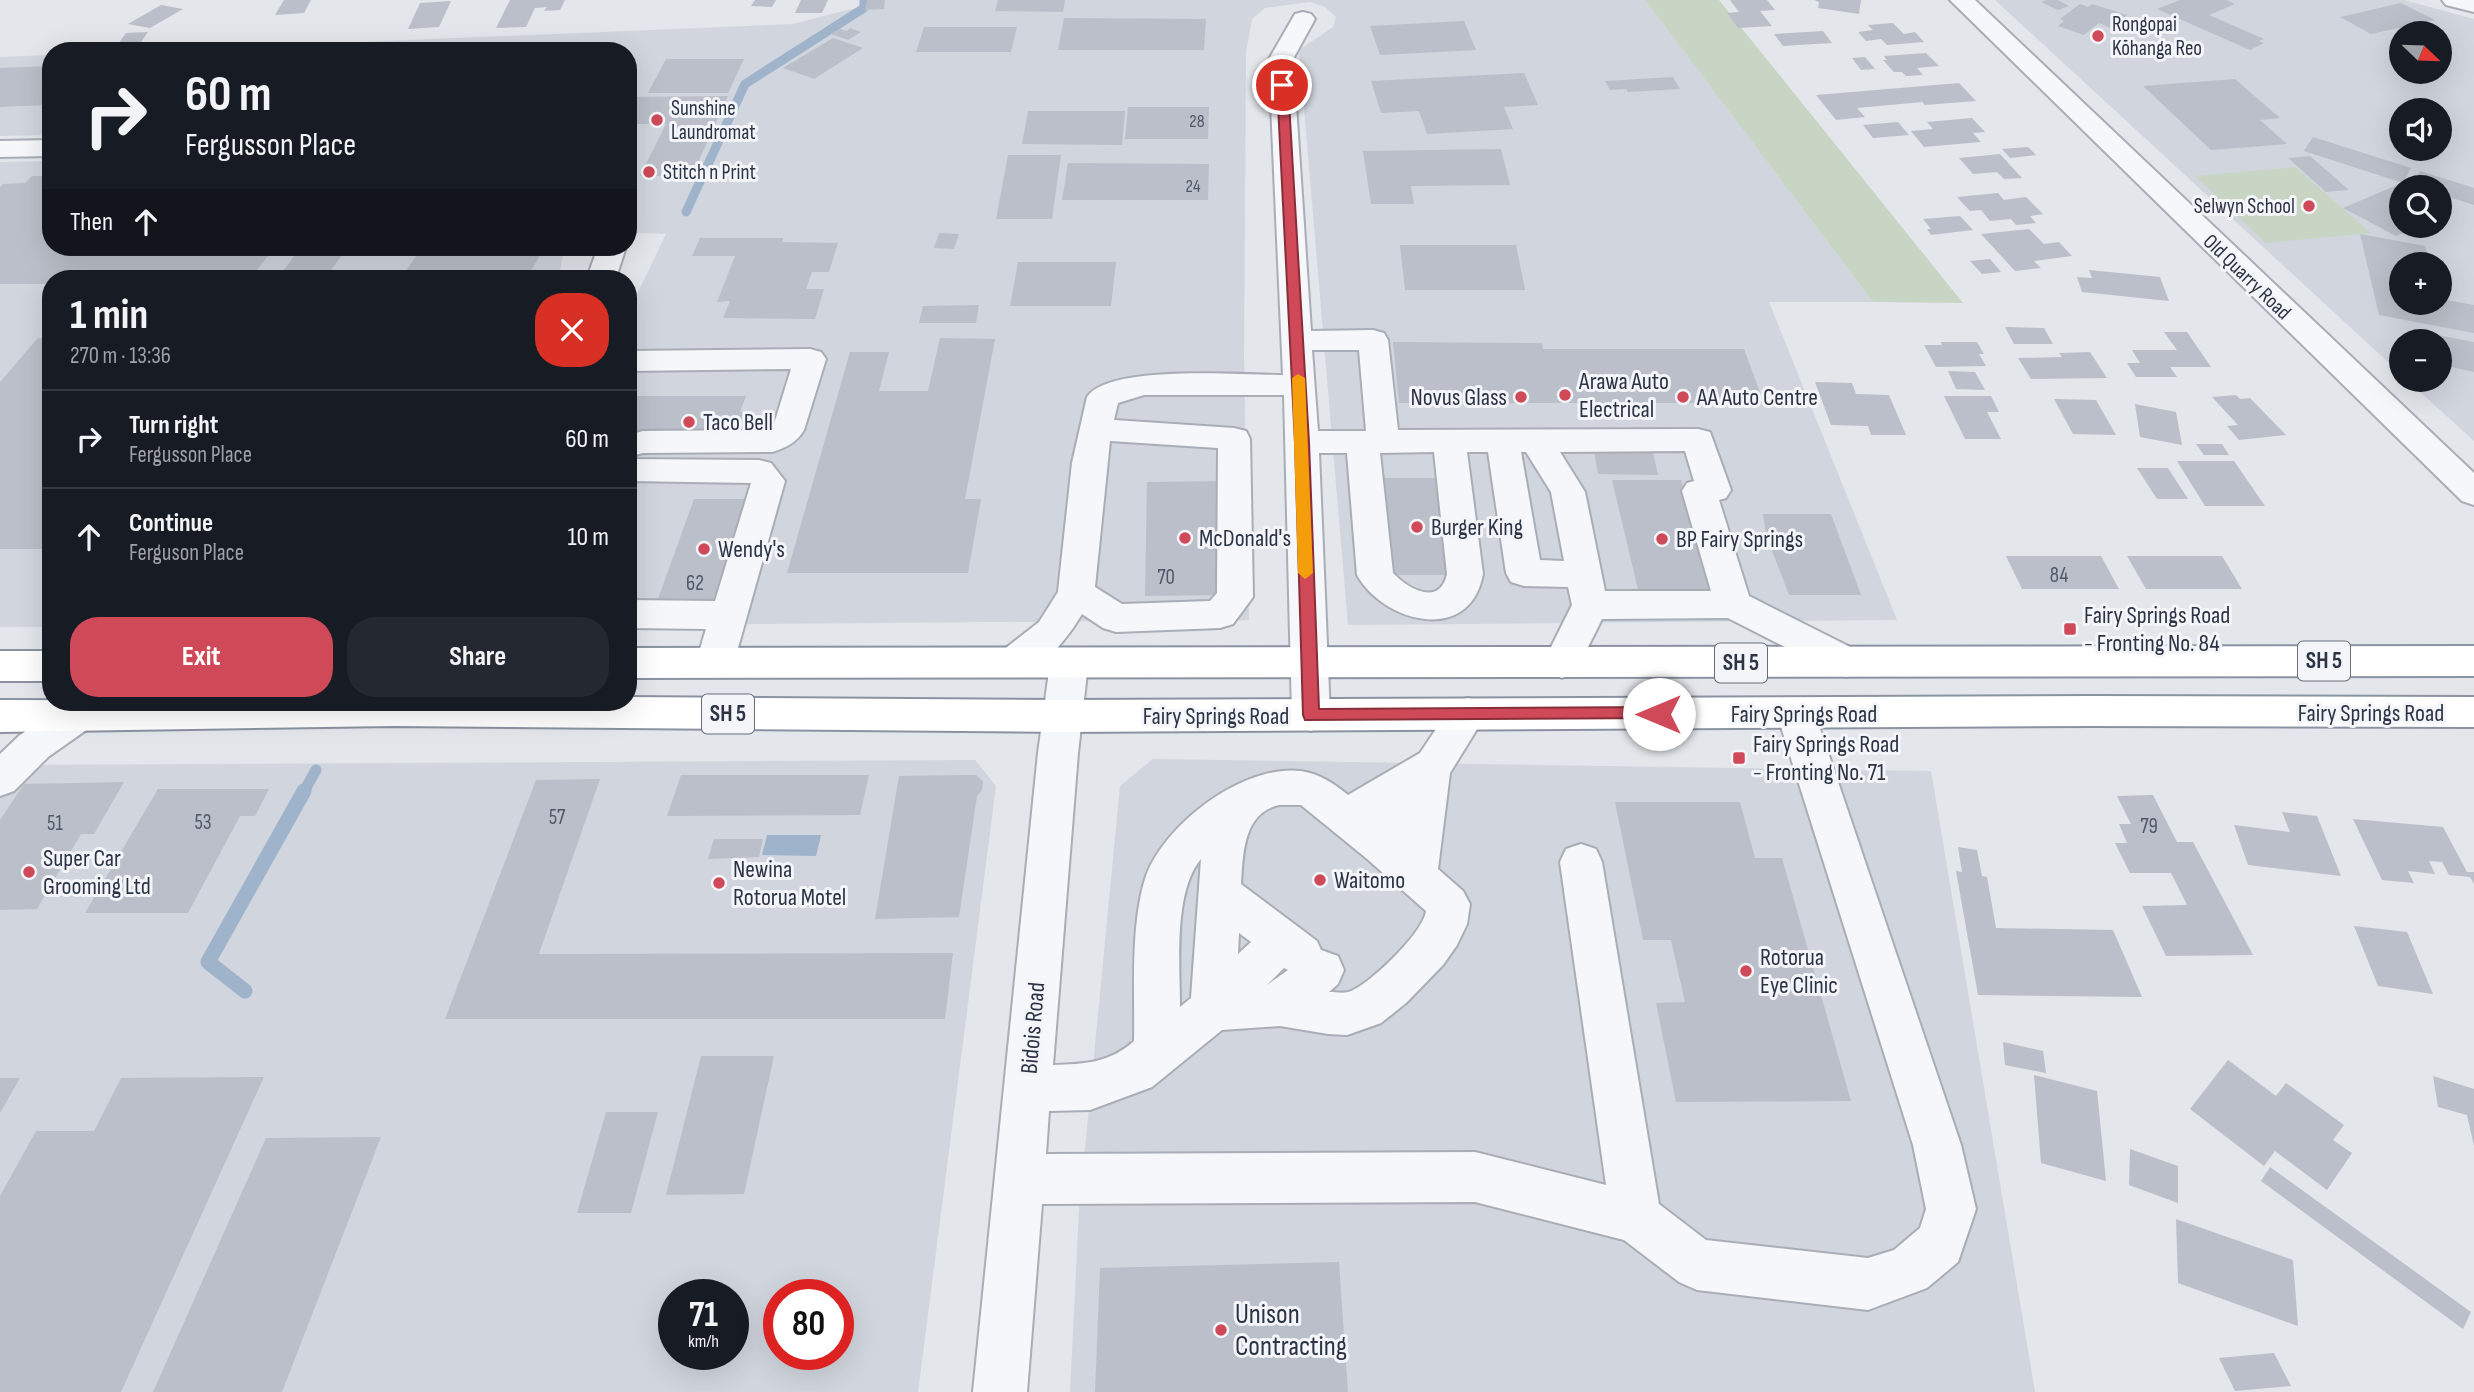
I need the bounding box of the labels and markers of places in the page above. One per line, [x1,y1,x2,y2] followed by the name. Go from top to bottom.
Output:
[2112,12,2202,61] place label: Rongopai Kōhanga Reo
[2090,28,2106,44] marker: Rongopai Kōhanga Reo
[1252,55,1312,115] pin
[671,96,756,145] place label: Sunshine Laundromat
[649,112,665,128] marker: Sunshine Laundromat
[663,160,756,185] place label: Stitch n Print
[641,164,657,180] marker: Stitch n Print
[2194,194,2295,219] place label: Selwyn School
[2301,198,2317,214] marker: Selwyn School
[1578,367,1669,424] place label: Arawa Auto Electrical
[1411,383,1507,412] place label: Novus Glass
[1696,383,1818,412] place label: AA Auto Centre
[1557,387,1573,403] marker: Arawa Auto Electrical
[1513,389,1529,405] marker: Novus Glass
[1675,389,1691,405] marker: AA Auto Centre
[703,408,773,437] place label: Taco Bell
[681,414,697,430] marker: Taco Bell
[1431,513,1523,542] place label: Burger King
[1409,519,1425,535] marker: Burger King
[1199,524,1291,553] place label: McDonald's
[1676,525,1803,554] place label: BP Fairy Springs
[1177,530,1193,546] marker: McDonald's
[1654,531,1670,547] marker: BP Fairy Springs
[718,535,785,564] place label: Wendy's
[696,541,712,557] marker: Wendy's
[2084,601,2230,658] place label: Fairy Springs Road - Fronting No. 84
[2062,621,2078,637] marker: Fairy Springs Road - Fronting No. 84
[1753,730,1899,787] place label: Fairy Springs Road - Fronting No. 71
[1731,750,1747,766] marker: Fairy Springs Road - Fronting No. 71
[43,844,151,901] place label: Super Car Grooming Ltd
[733,855,846,912] place label: Newina Rotorua Motel
[21,864,37,880] marker: Super Car Grooming Ltd
[1334,866,1405,895] place label: Waitomo
[1312,872,1328,888] marker: Waitomo
[711,875,727,891] marker: Newina Rotorua Motel
[1760,943,1838,1000] place label: Rotorua Eye Clinic
[1738,963,1754,979] marker: Rotorua Eye Clinic
[1235,1298,1347,1363] place label: Unison Contracting
[1213,1322,1229,1338] marker: Unison Contracting

